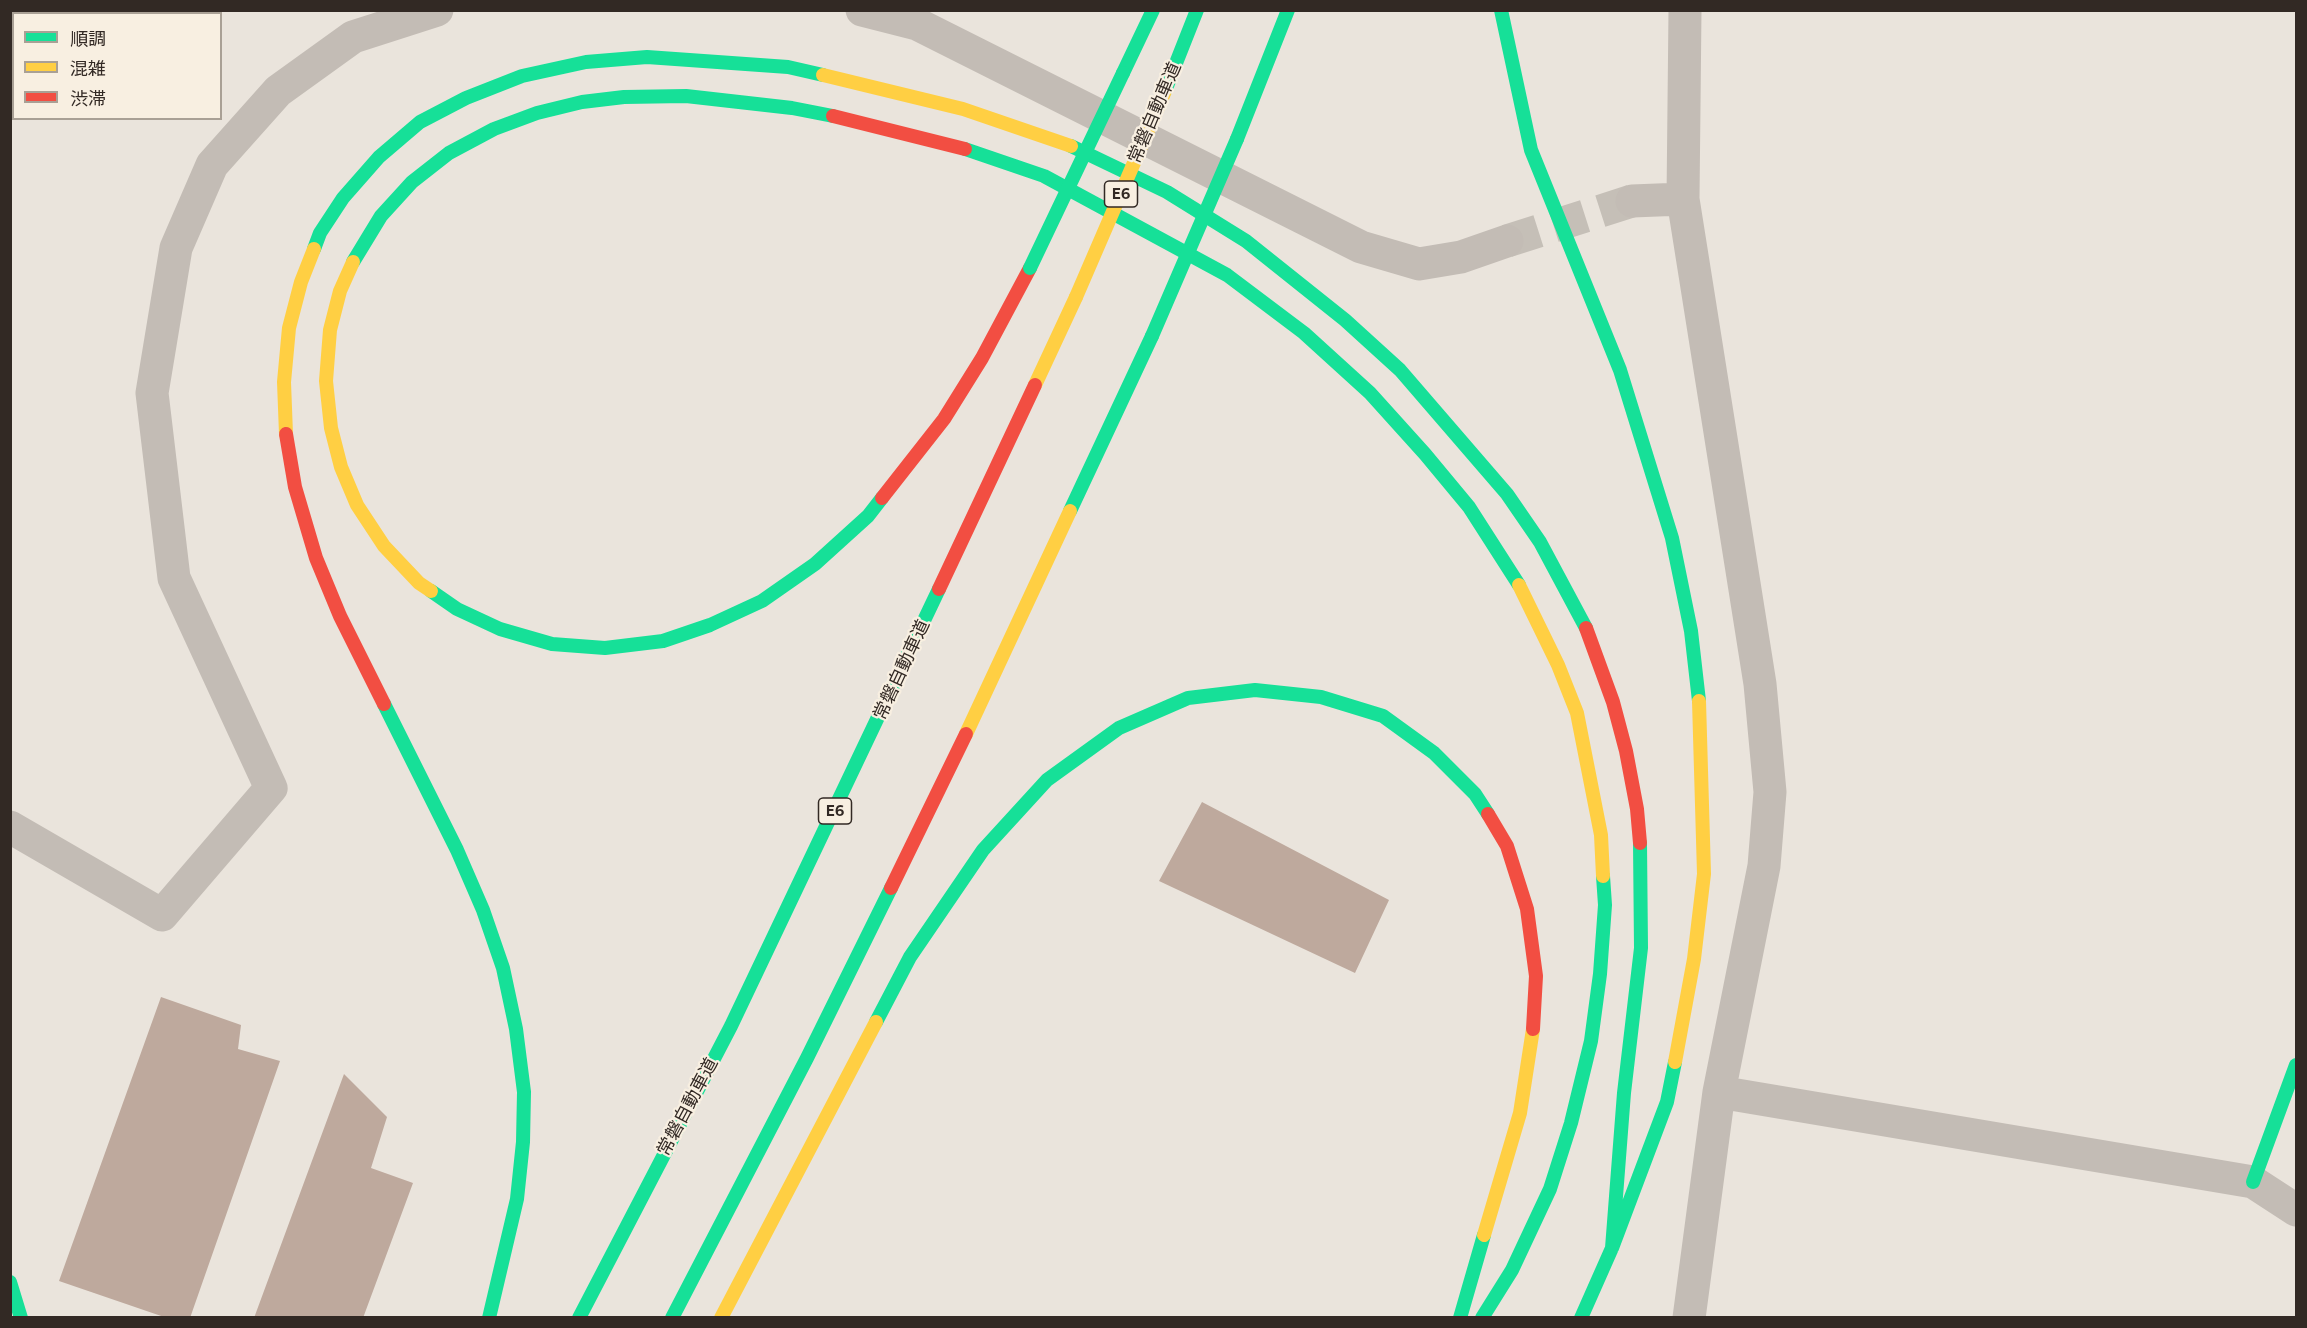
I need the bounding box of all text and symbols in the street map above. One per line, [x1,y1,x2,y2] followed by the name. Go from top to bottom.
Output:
[12,12,222,120] legend
[70,28,106,50] text: 順調
[70,58,106,80] text: 混雑
[1124,59,1186,167] street label: 常磐自動車道
[70,88,106,110] text: 渋滞
[1104,181,1138,207] road number: E6
[869,616,935,724] street label: 常磐自動車道
[818,798,852,824] road number: E6
[653,1054,723,1160] street label: 常磐自動車道

